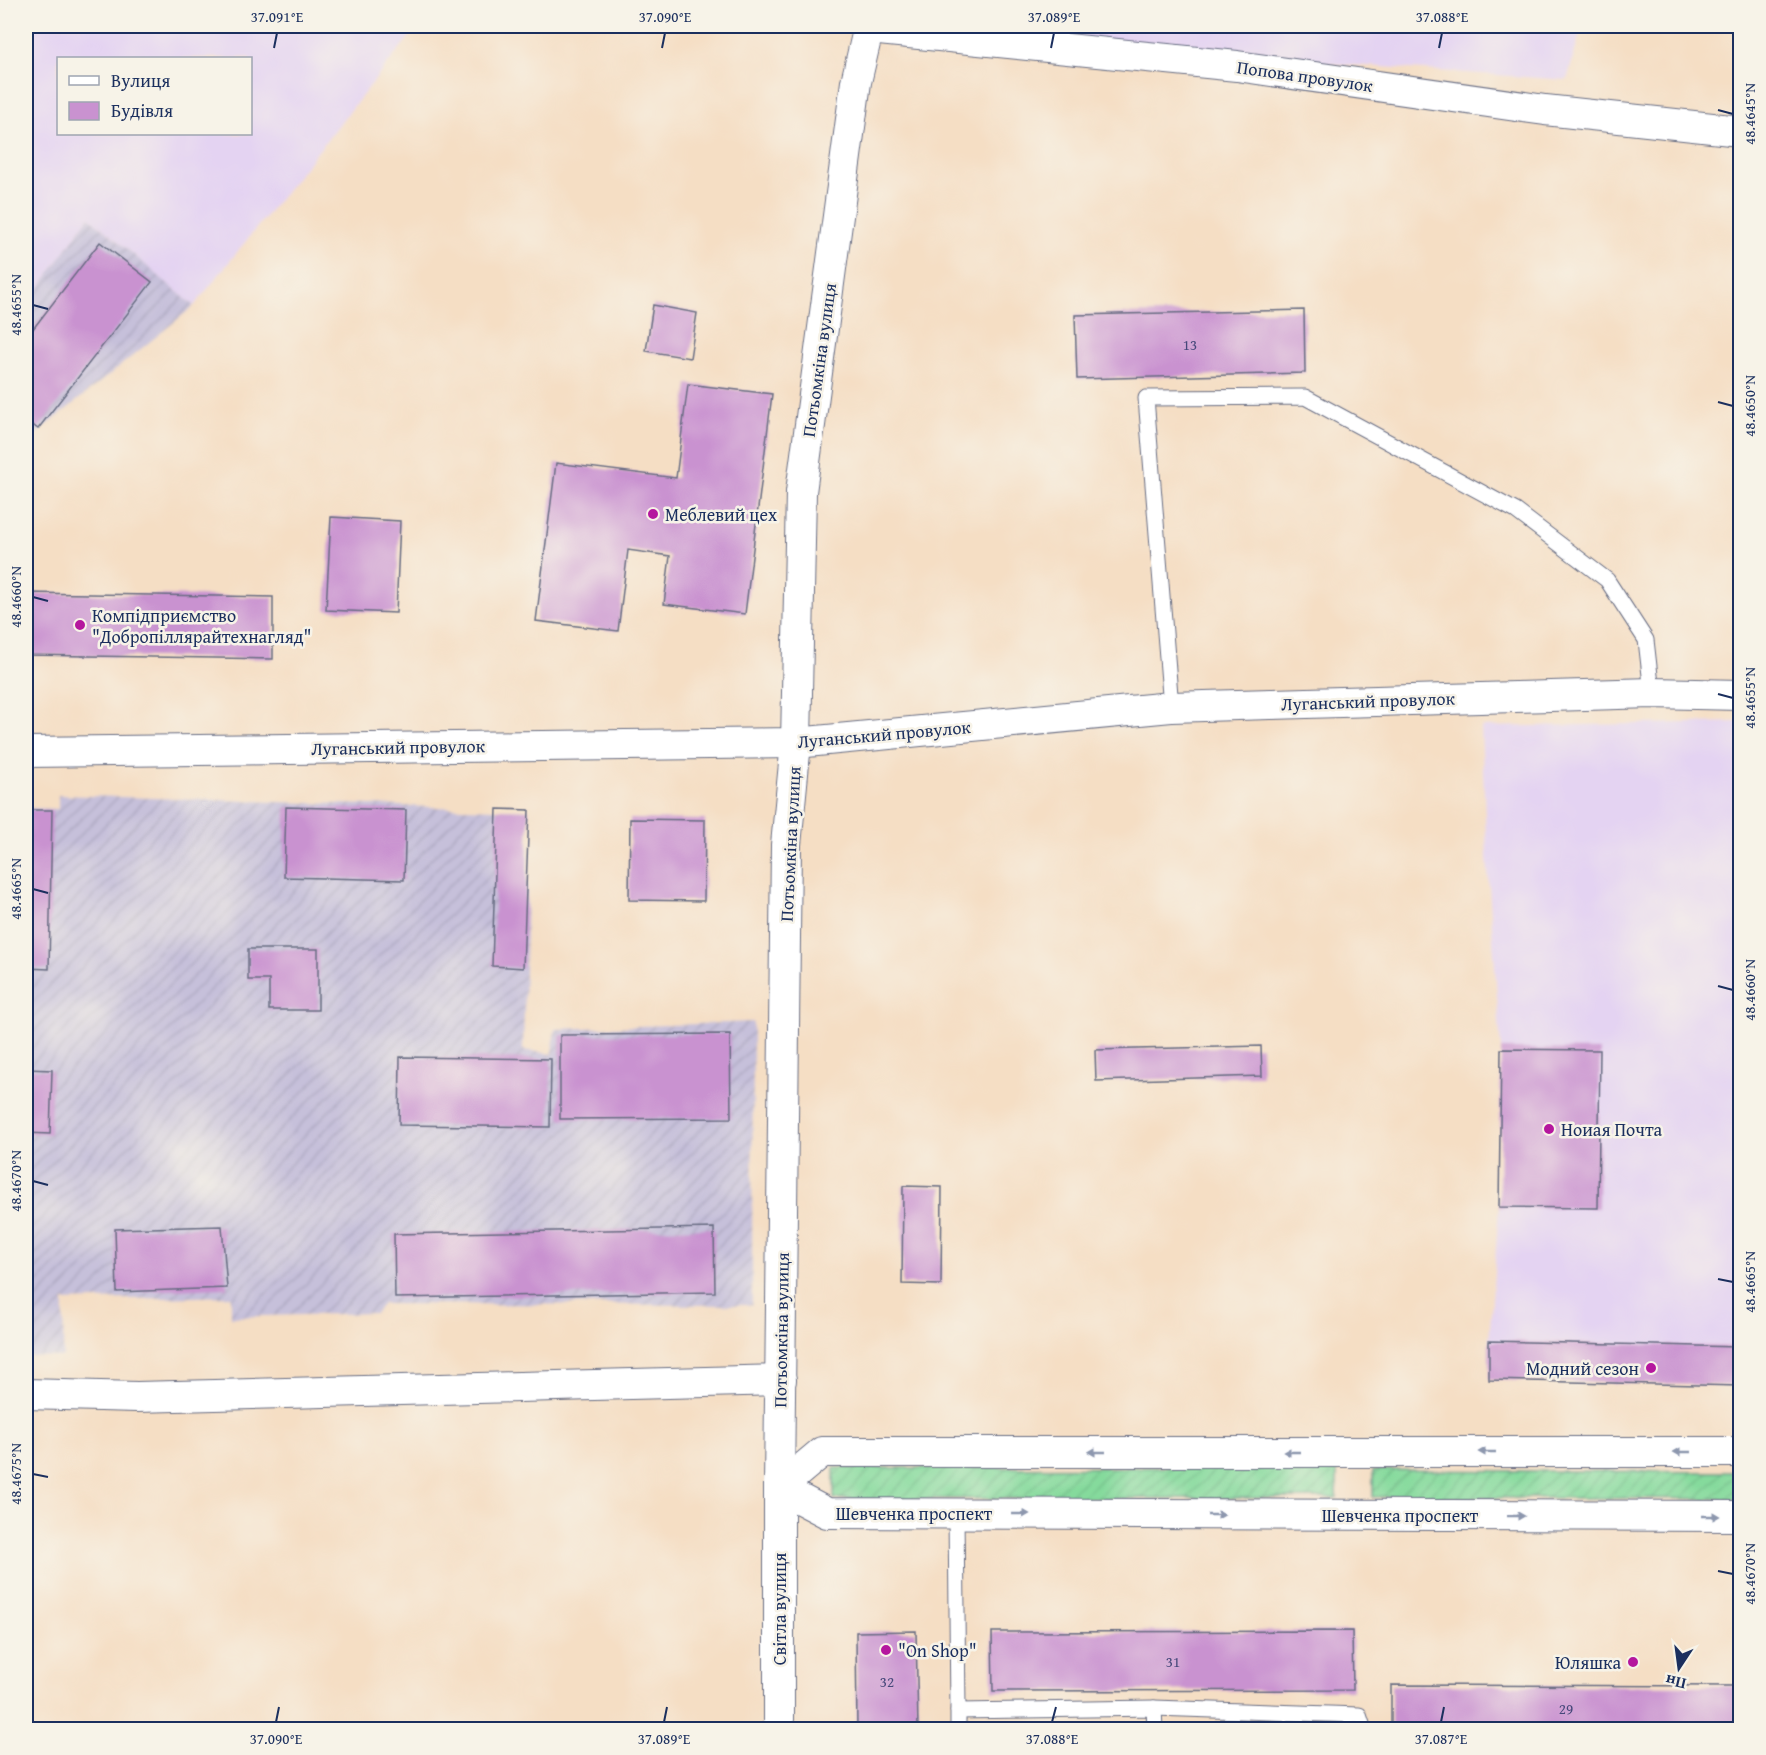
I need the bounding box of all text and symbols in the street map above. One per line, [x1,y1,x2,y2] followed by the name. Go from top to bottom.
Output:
[251,6,304,27] text: 37.091°E
[639,6,692,27] text: 37.090°E
[1028,6,1081,27] text: 37.089°E
[1416,6,1469,27] text: 37.088°E
[1235,53,1375,99] street label: Попова провулок
[57,57,252,135] legend
[111,67,170,94] text: Вулиця
[1739,83,1760,145] text: 48.4645°N
[111,97,173,124] text: Будівля
[5,274,26,336] text: 48.4655°N
[795,281,843,439] street label: Потьомкіна вулиця
[1183,334,1197,355] house number: 13
[1739,375,1760,437] text: 48.4650°N
[665,501,778,528] place label: Меблевий цех
[646,507,660,521] marker: Меблевий цех
[5,566,26,628] text: 48.4660°N
[92,602,311,650] place label: Компідприємство "Добропіллярайтехнагляд"
[73,618,87,632] marker: Компідприємство "Добропіллярайтехнагляд"
[1739,667,1760,729] text: 48.4655°N
[1281,684,1456,718] street label: Луганський провулок
[796,713,972,755] street label: Луганський провулок
[311,732,486,762] street label: Луганський провулок
[772,766,808,922] street label: Потьомкіна вулиця
[5,858,26,920] text: 48.4665°N
[1739,959,1760,1021] text: 48.4660°N
[1561,1116,1663,1143] place label: Ноиая Почта
[1542,1122,1556,1136] marker: Ноиая Почта
[5,1150,26,1212] text: 48.4670°N
[1739,1251,1760,1313] text: 48.4665°N
[766,1252,796,1408] street label: Потьомкіна вулиця
[1526,1355,1639,1382] place label: Модний сезон
[1644,1361,1658,1375] marker: Модний сезон
[5,1443,26,1505] text: 48.4675°N
[1088,1447,1107,1457] one-way arrow
[1283,1447,1302,1457] one-way arrow
[1478,1447,1497,1457] one-way arrow
[1673,1447,1692,1457] one-way arrow
[836,1500,993,1527] street label: Шевченка проспект
[1322,1502,1479,1529] street label: Шевченка проспект
[1011,1509,1030,1519] one-way arrow
[1206,1510,1225,1520] one-way arrow
[1506,1511,1525,1520] one-way arrow
[1701,1511,1720,1521] one-way arrow
[1739,1543,1760,1605] text: 48.4670°N
[766,1553,793,1665] street label: Світла вулиця
[898,1637,977,1664] place label: "On Shop"
[1649,1638,1709,1698] north arrow
[879,1643,893,1657] marker: "On Shop"
[1555,1649,1621,1676] place label: Юляшка
[1166,1651,1180,1672] house number: 31
[1626,1655,1640,1669] marker: Юляшка
[1663,1669,1688,1697] text: Пн
[880,1671,894,1692] house number: 32
[1559,1698,1573,1719] house number: 29
[250,1728,303,1749] text: 37.090°E
[638,1728,691,1749] text: 37.089°E
[1026,1728,1079,1749] text: 37.088°E
[1415,1728,1468,1749] text: 37.087°E

